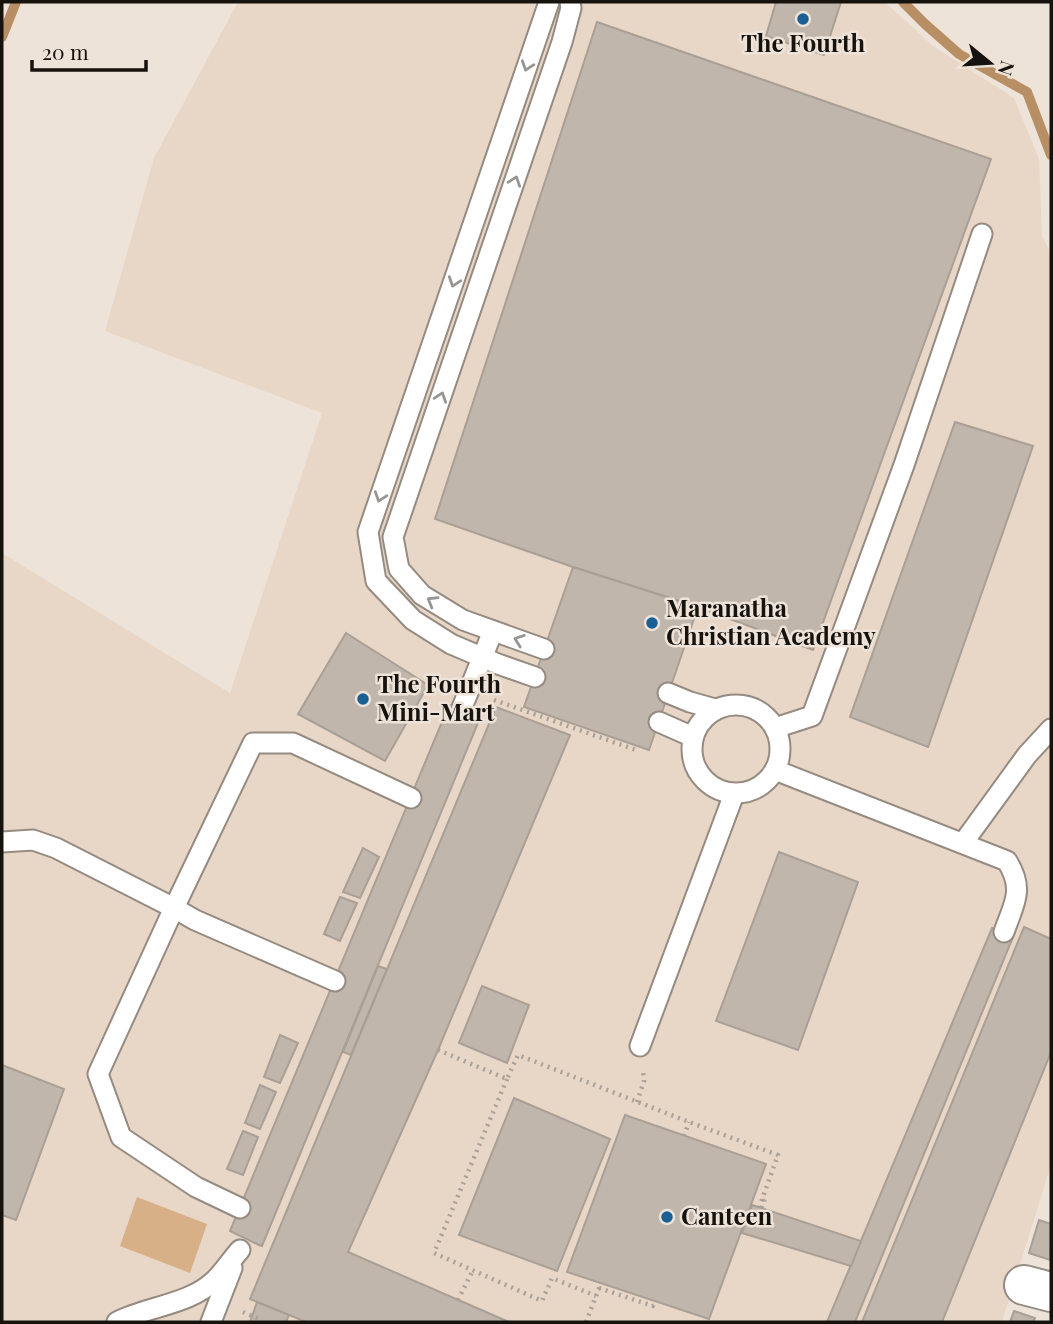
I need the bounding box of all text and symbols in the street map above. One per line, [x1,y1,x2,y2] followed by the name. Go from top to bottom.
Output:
[795,11,811,27] marker: The Fourth
[741,26,865,58] place label: The Fourth
[32,28,145,72] scale bar
[955,28,1025,98] north arrow
[42,37,89,65] text: 20 m
[993,58,1022,79] text: N
[521,60,535,72] one-way arrow
[507,176,521,188] one-way arrow
[448,275,462,287] one-way arrow
[433,391,447,403] one-way arrow
[374,490,388,502] one-way arrow
[666,591,876,651] place label: Maranatha Christian Academy
[427,597,440,610] one-way arrow
[644,615,660,631] marker: Maranatha Christian Academy
[513,634,525,648] one-way arrow
[377,667,502,727] place label: The Fourth Mini-Mart
[355,691,371,707] marker: The Fourth Mini-Mart
[681,1199,772,1231] place label: Canteen
[659,1209,675,1225] marker: Canteen

